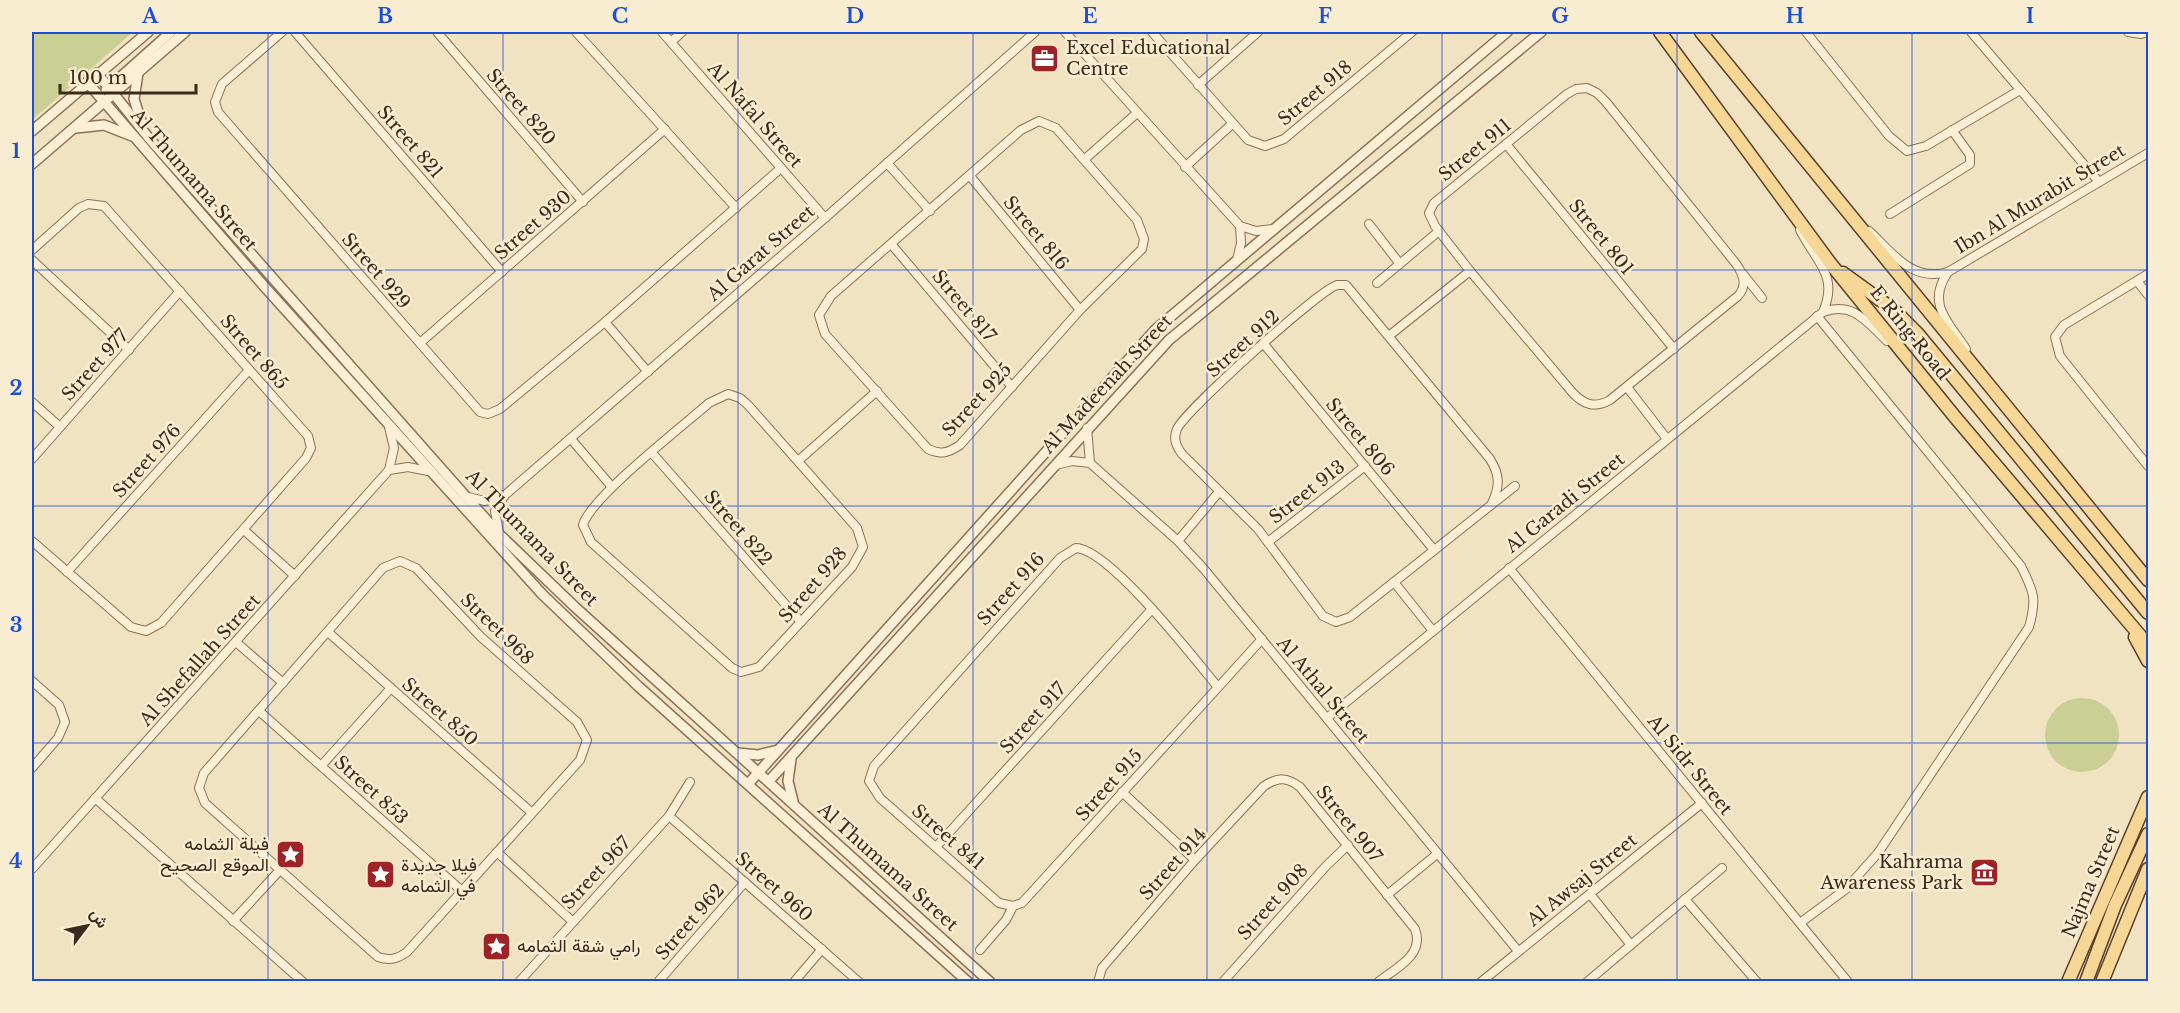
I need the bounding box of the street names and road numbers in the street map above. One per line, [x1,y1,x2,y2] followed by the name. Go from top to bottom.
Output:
[1274,56,1356,130] street label: Street 918
[702,57,807,173] street label: Al Nafal Street
[482,64,560,150] street label: Street 820
[372,101,448,183] street label: Street 821
[126,104,262,256] street label: Al Thumama Street
[1434,114,1516,186] street label: Street 911
[1951,139,2129,259] street label: Ibn Al Murabit Street
[490,186,576,264] street label: Street 930
[999,192,1073,274] street label: Street 816
[1564,195,1638,279] street label: Street 801
[702,200,819,306] street label: Al Garat Street
[337,228,415,314] street label: Street 929
[928,265,1001,347] street label: Street 817
[1865,282,1955,384] street label: E Ring Road
[1202,306,1284,382] street label: Street 912
[216,310,292,394] street label: Street 865
[1036,310,1177,459] street label: Al Madeenah Street
[57,324,134,405] street label: Street 977
[938,359,1016,441] street label: Street 925
[1321,394,1399,480] street label: Street 806
[108,420,186,502] street label: Street 976
[1500,448,1629,558] street label: Al Garadi Street
[1265,456,1349,528] street label: Street 913
[461,465,603,611] street label: Al Thumama Street
[699,486,777,570] street label: Street 822
[774,543,852,627] street label: Street 928
[973,548,1049,630] street label: Street 916
[134,589,265,731] street label: Al Shefallah Street
[456,589,538,669] street label: Street 968
[1271,631,1374,748] street label: Al Athal Street
[398,673,482,751] street label: Street 850
[995,677,1071,758] street label: Street 917
[1642,710,1737,820] street label: Al Sidr Street
[1071,745,1147,825] street label: Street 915
[330,751,412,829] street label: Street 853
[1311,781,1387,868] street label: Street 907
[813,798,963,936] street label: Al Thumama Street
[907,800,989,874] street label: Street 841
[1135,823,1211,905] street label: Street 914
[2058,823,2125,941] street label: Najma Street
[1522,829,1642,932] street label: Al Awsaj Street
[557,831,636,914] street label: Street 967
[731,847,817,927] street label: Street 960
[1233,859,1313,945] street label: Street 908
[651,879,729,965] street label: Street 962

